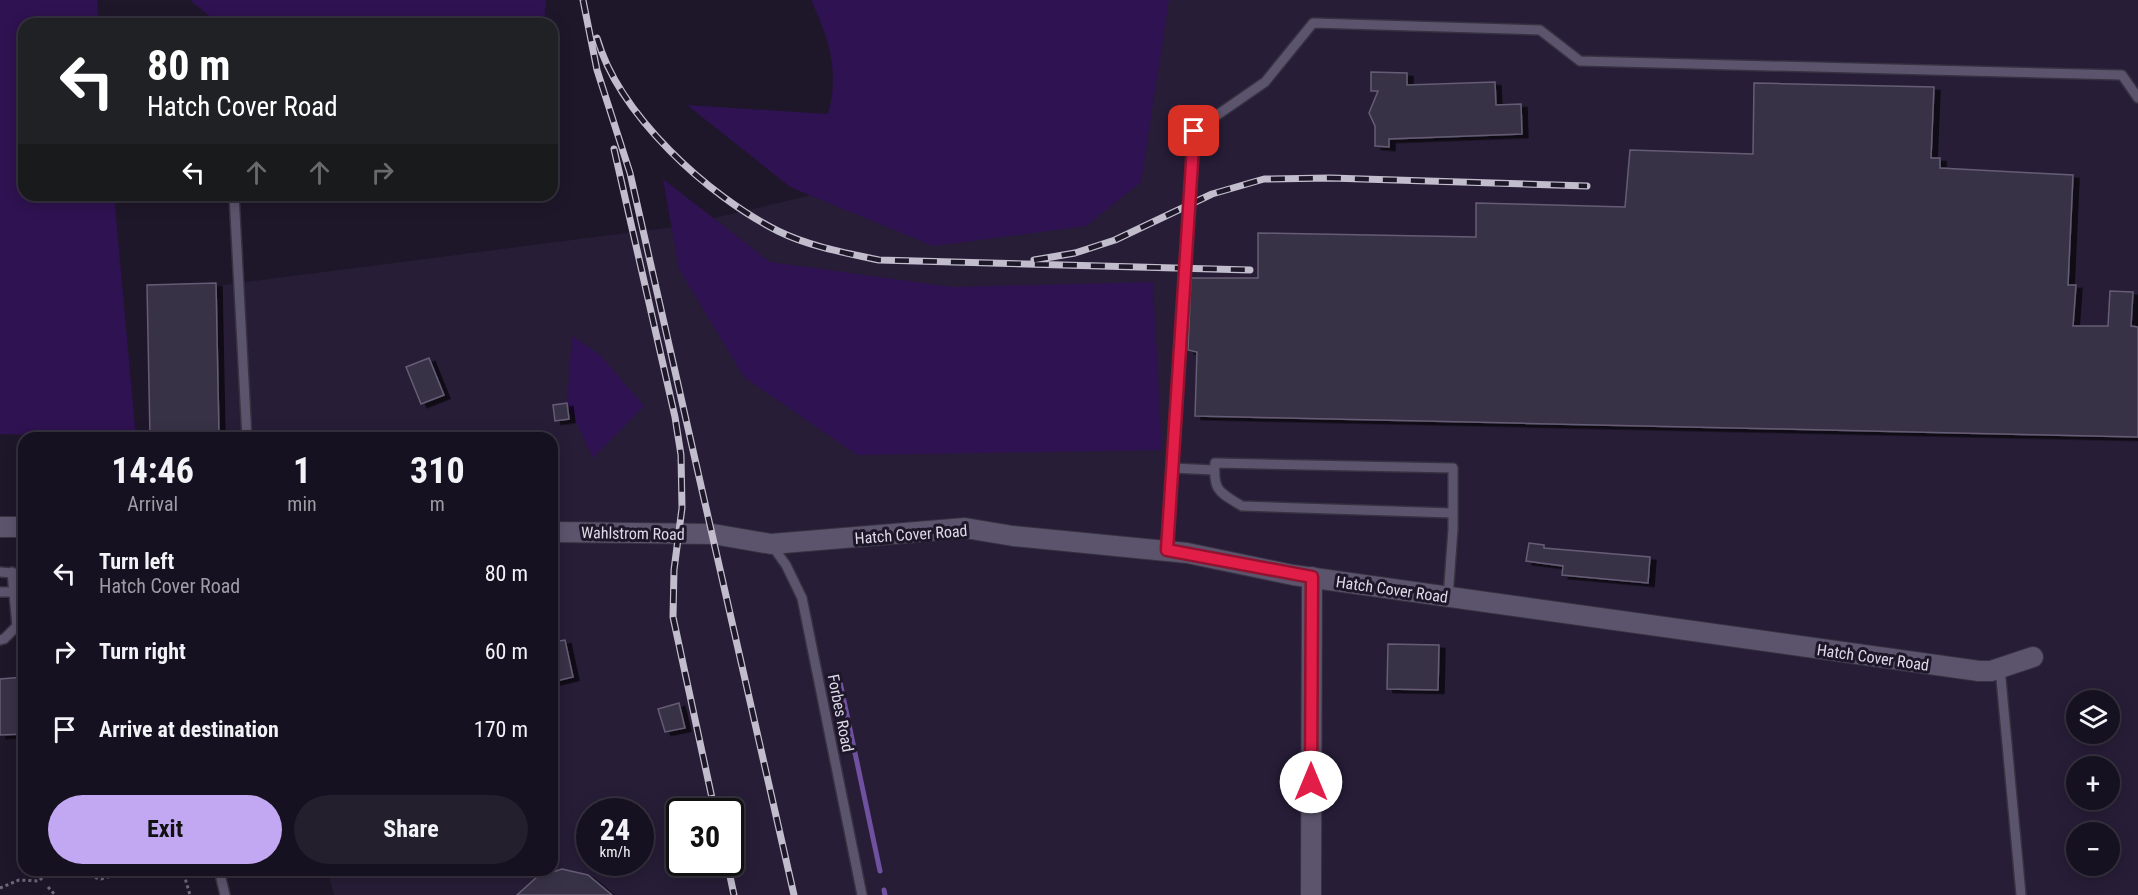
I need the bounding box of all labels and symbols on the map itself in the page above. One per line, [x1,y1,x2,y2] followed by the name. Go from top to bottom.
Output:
[1168,105,1219,156] pin
[854,521,968,548] street label: Hatch Cover Road
[581,523,685,544] street label: Wahlstrom Road
[1335,572,1449,607] street label: Hatch Cover Road
[1816,640,1930,675] street label: Hatch Cover Road
[824,673,857,754] street label: Forbes Road
[1279,750,1343,814] position arrow
[666,798,744,876] speed limit sign: 30

